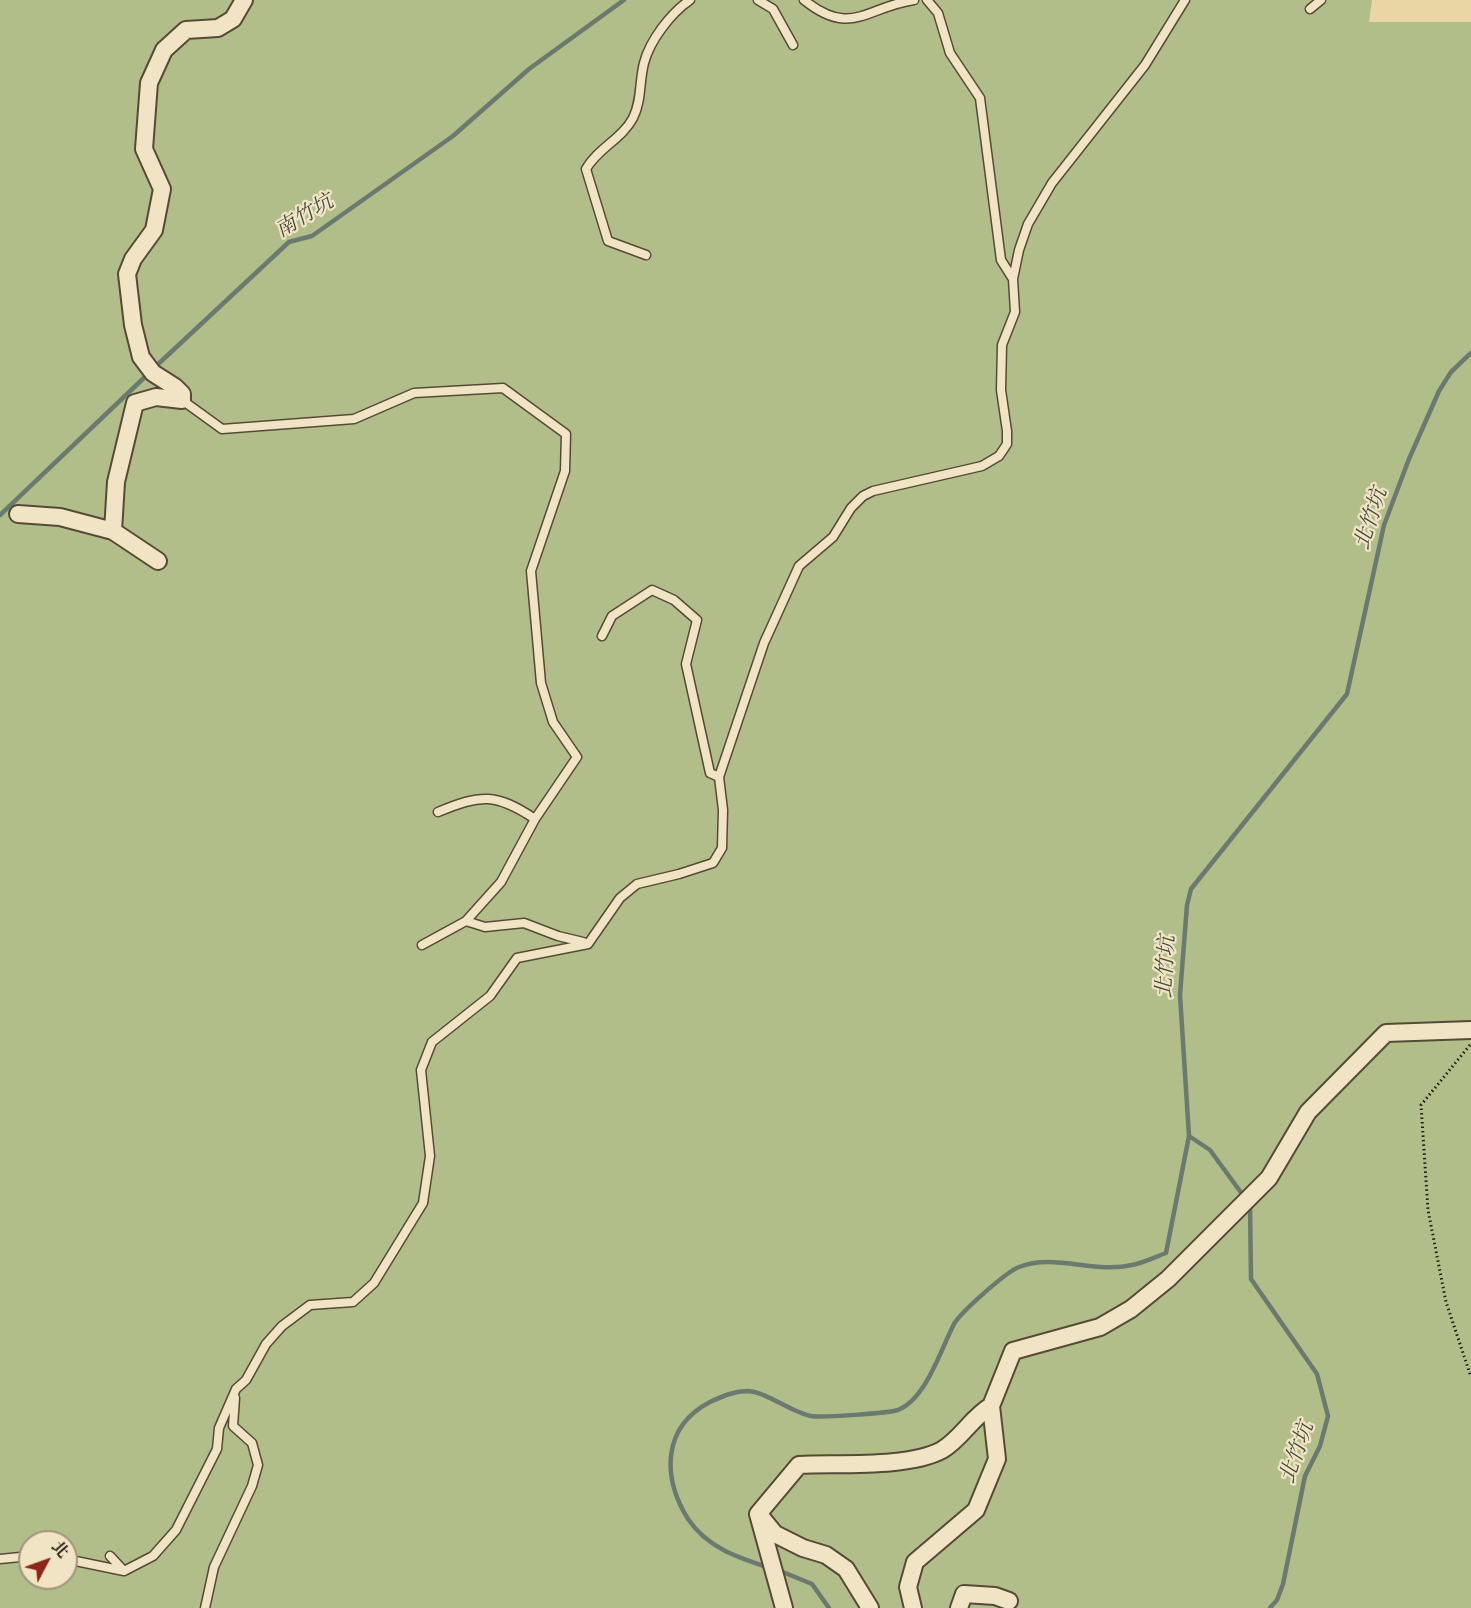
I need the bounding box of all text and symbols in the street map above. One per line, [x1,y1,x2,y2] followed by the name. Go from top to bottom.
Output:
[272,190,338,244] water label: 南竹坑
[1350,485,1394,553] water label: 北竹坑
[1153,935,1181,999] water label: 北竹坑
[1276,1419,1320,1487] water label: 北竹坑
[18,1530,78,1590] north arrow
[47,1536,74,1563] text: 北

